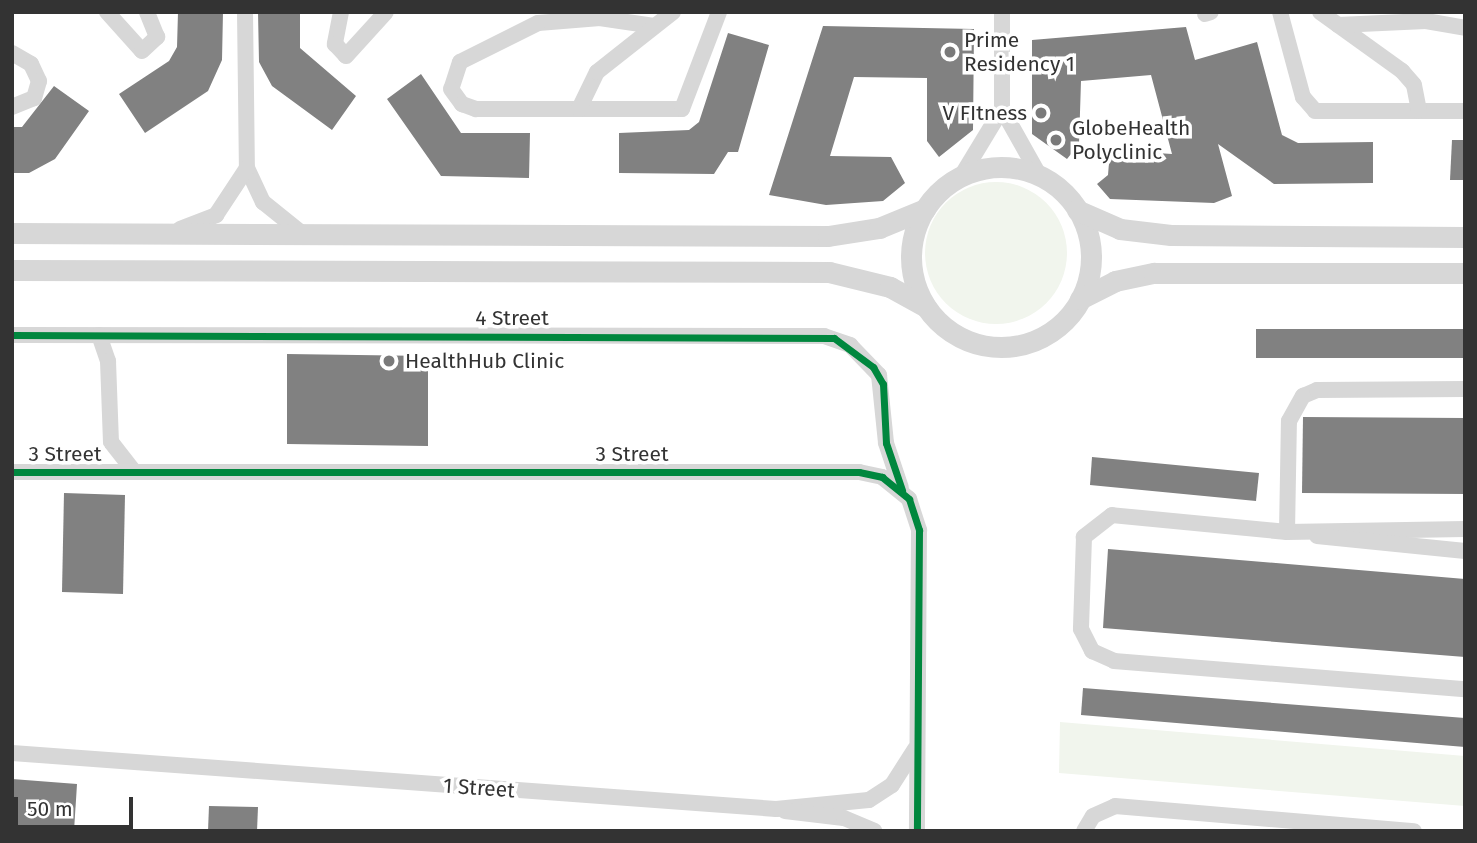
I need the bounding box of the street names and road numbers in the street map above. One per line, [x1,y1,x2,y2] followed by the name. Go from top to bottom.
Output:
[475,305,549,331] street label: 4 Street
[28,441,102,467] street label: 3 Street
[595,441,669,467] street label: 3 Street
[442,773,516,803] street label: 1 Street

